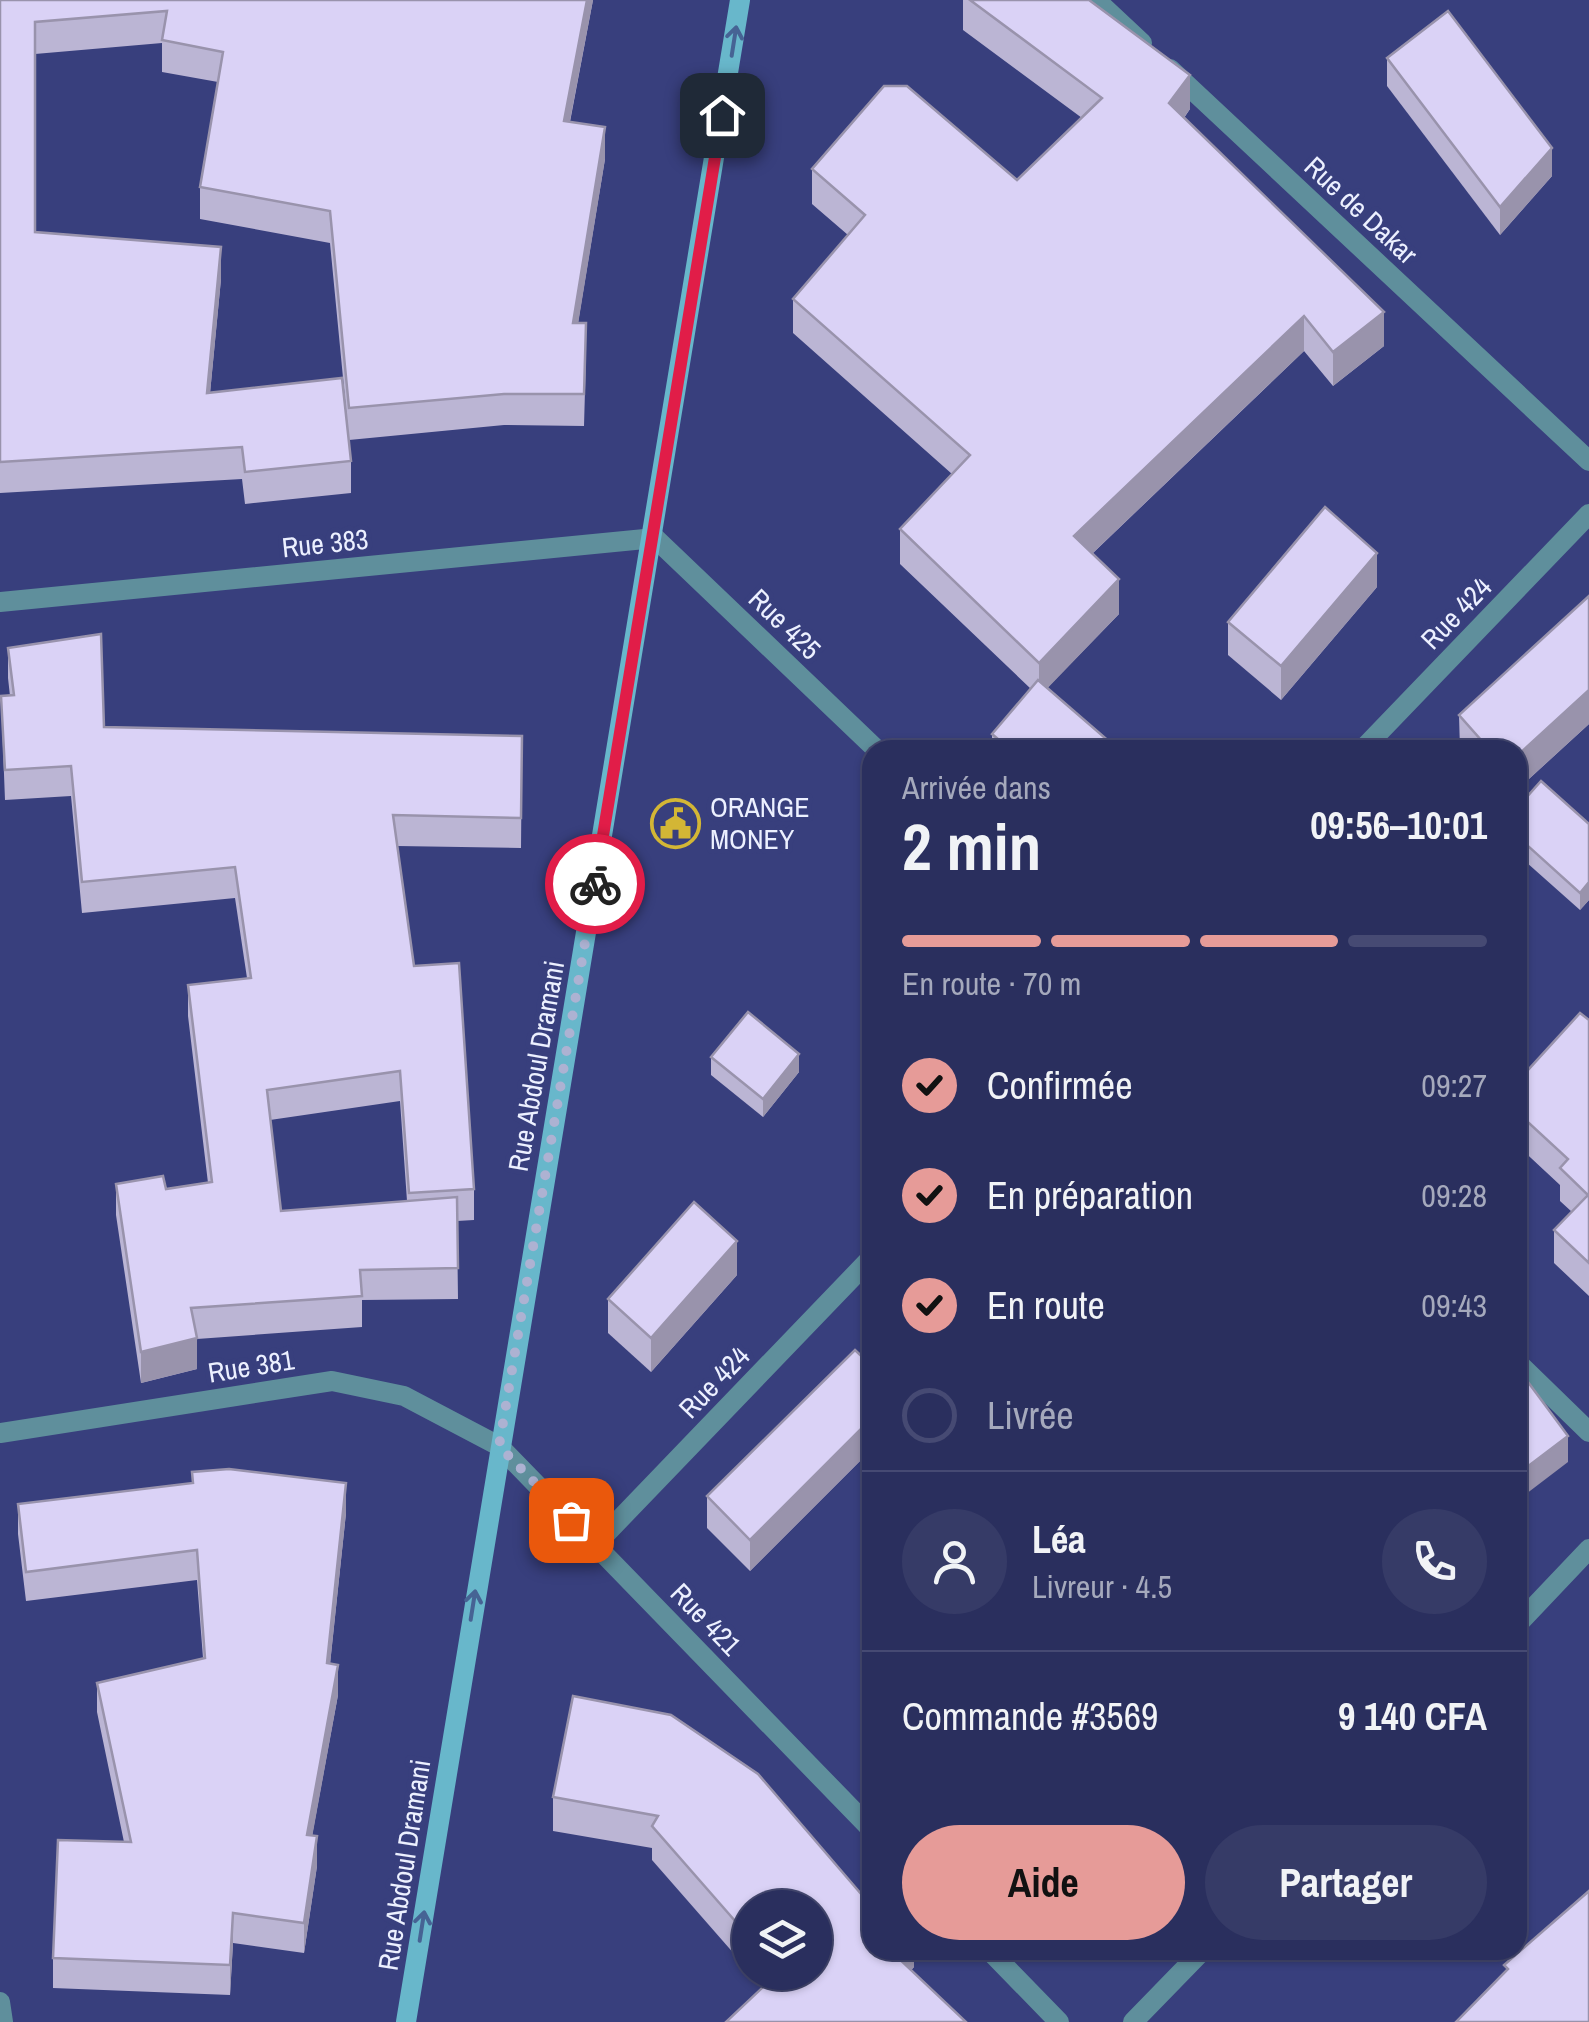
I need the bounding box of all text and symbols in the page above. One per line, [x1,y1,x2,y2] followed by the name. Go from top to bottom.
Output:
[725,26,744,58] one-way arrow
[680,73,765,158] pin
[695,88,750,143] icon: home
[1296,148,1426,272] street label: Rue de Dakar
[280,520,370,566] street label: Rue 383
[1412,568,1500,657] street label: Rue 424
[741,580,829,668] street label: Rue 425
[902,766,1051,809] text: Arrivée dans
[710,788,810,858] place label: ORANGE MONEY
[649,797,701,849] public building icon: ORANGE MONEY
[1310,800,1487,851] text: 09:56–10:01
[902,803,1041,890] text: 2 min
[545,834,645,934] courier
[568,857,623,912] icon: bike
[499,958,573,1174] street label: Rue Abdoul Dramani
[902,962,1081,1005] text: En route · 70 m
[902,1058,957,1113] icon: check
[987,1060,1132,1111] text: Confirmée
[1421,1064,1487,1107] text: 09:27
[902,1168,957,1223] icon: check
[987,1170,1193,1221] text: En préparation
[1421,1174,1487,1217] text: 09:28
[902,1278,957,1333] icon: check
[987,1280,1105,1331] text: En route
[1421,1284,1487,1327] text: 09:43
[670,1337,758,1426] street label: Rue 424
[205,1340,297,1392] street label: Rue 381
[987,1390,1074,1441] text: Livrée
[529,1478,614,1563] pin
[544,1493,599,1548] icon: bag
[902,1509,1007,1614] button: person
[1382,1509,1487,1614] button: phone
[1032,1514,1086,1565] text: Léa
[1032,1565,1172,1608] text: Livreur · 4.5
[662,1575,750,1664] street label: Rue 421
[465,1589,483,1622] one-way arrow
[902,1691,1158,1742] text: Commande #3569
[1338,1691,1487,1742] text: 9 140 CFA
[369,1757,439,1973] street label: Rue Abdoul Dramani
[902,1825,1185,1940] button: Aide
[1205,1825,1487,1940] button: Partager
[732,1890,832,1990] map controls
[732,1890,832,1990] button: layers
[413,1910,431,1942] one-way arrow

